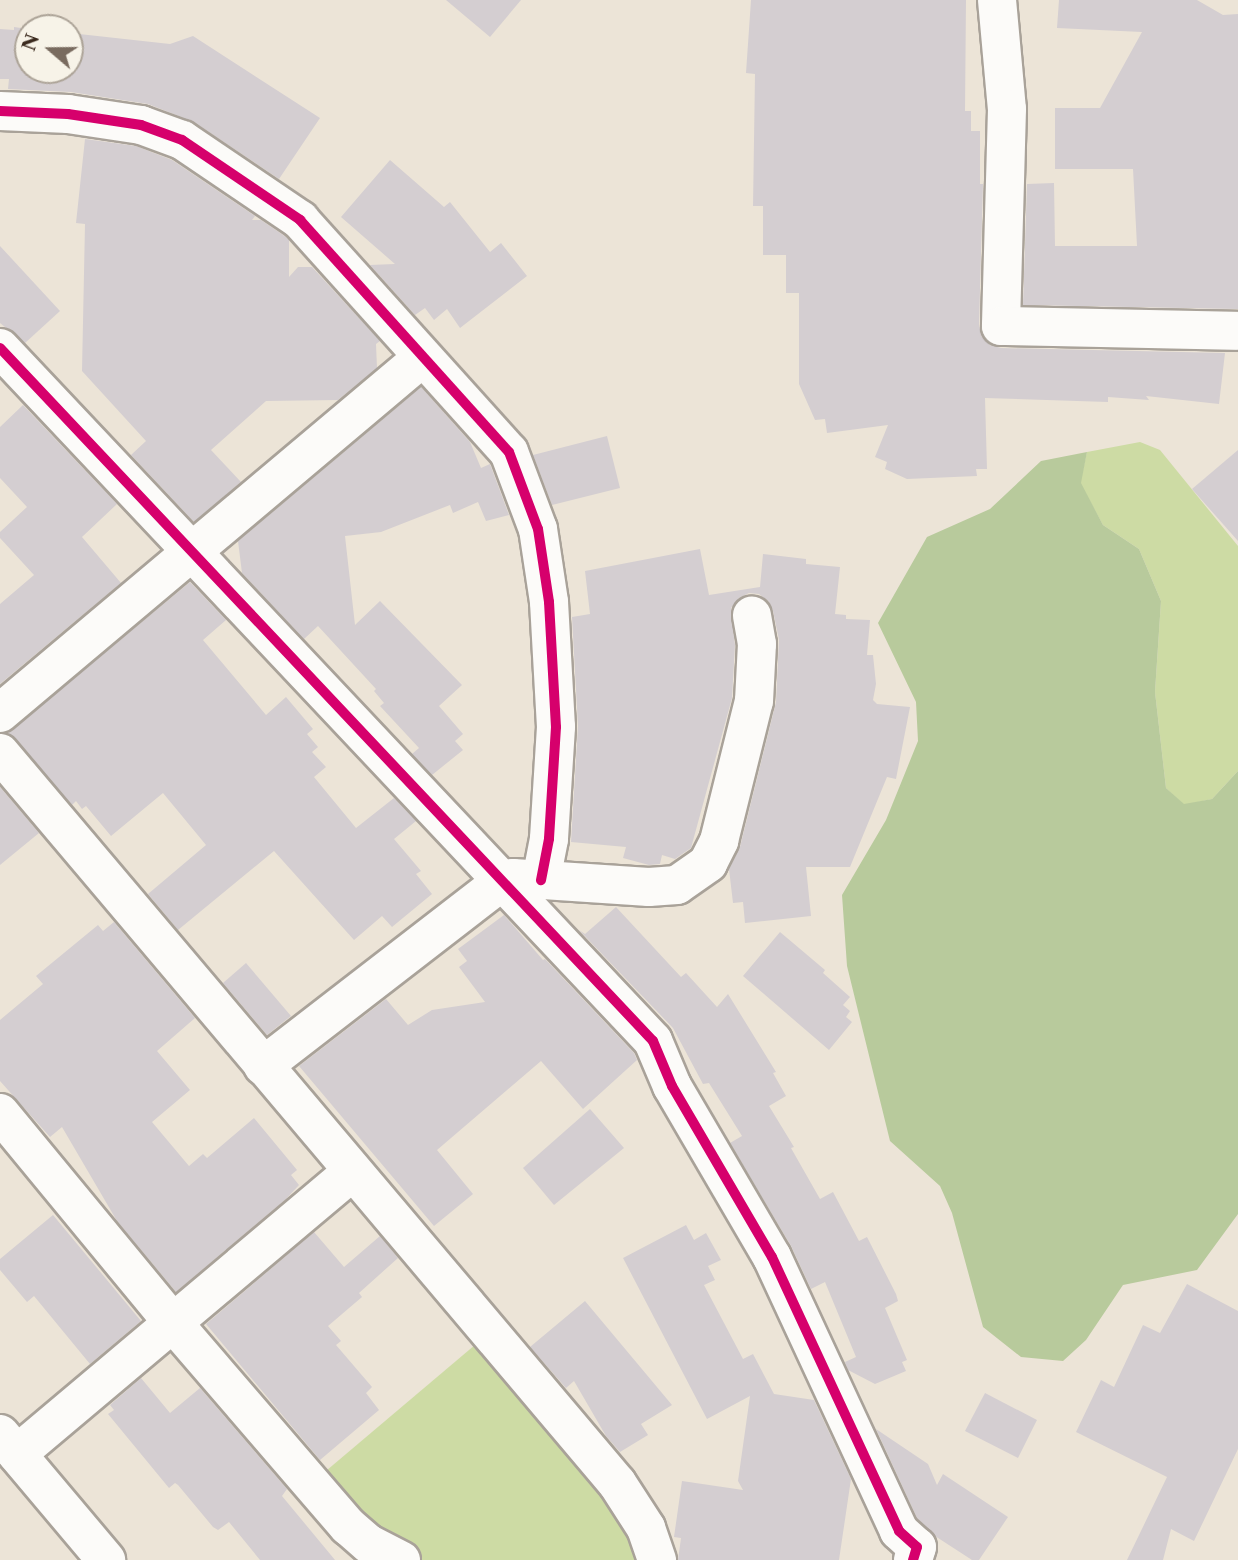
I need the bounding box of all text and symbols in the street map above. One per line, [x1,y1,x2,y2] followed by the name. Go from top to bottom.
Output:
[14,14,84,84] north arrow
[17,31,44,54] text: N

